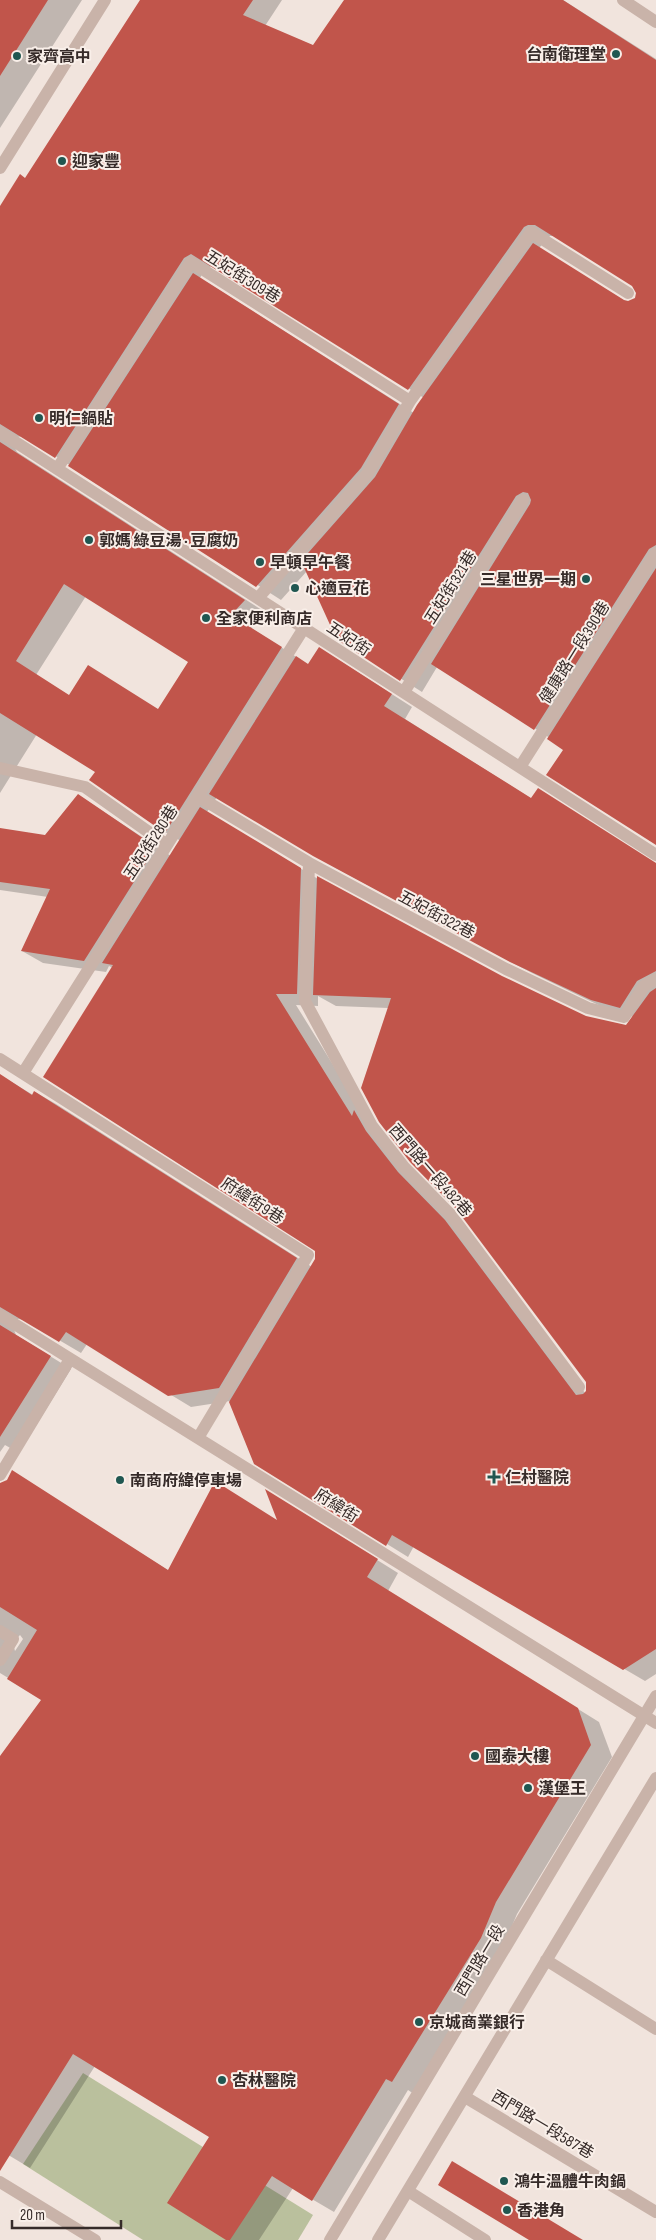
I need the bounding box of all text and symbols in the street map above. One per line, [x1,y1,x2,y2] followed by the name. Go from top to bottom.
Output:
[526,46,606,65] place label: 台南衛理堂
[27,48,91,67] place label: 家齊高中
[610,48,622,60] marker: 台南衛理堂
[11,50,23,62] marker: 家齊高中
[72,153,120,172] place label: 迎家豐
[56,155,68,167] marker: 迎家豐
[201,247,283,308] street label: 五妃街309巷
[49,410,113,429] place label: 明仁鍋貼
[33,412,45,424] marker: 明仁鍋貼
[99,531,238,551] place label: 郭媽 綠豆湯 · 豆腐奶
[83,534,95,546] marker: 郭媽 綠豆湯 · 豆腐奶
[421,548,481,628] street label: 五妃街321巷
[270,554,350,573] place label: 早頓早午餐
[254,556,266,568] marker: 早頓早午餐
[480,571,576,590] place label: 三星世界一期
[580,573,592,585] marker: 三星世界一期
[305,580,369,599] place label: 心適豆花
[289,582,301,594] marker: 心適豆花
[536,598,614,707] street label: 健康路一段390巷
[216,610,312,629] place label: 全家便利商店
[200,612,212,624] marker: 全家便利商店
[323,618,373,660] street label: 五妃街
[120,802,182,884] street label: 五妃街280巷
[395,887,478,943] street label: 五妃街322巷
[384,1121,475,1221] street label: 西門路一段482巷
[217,1174,287,1229] street label: 府緯街9巷
[505,1468,569,1488] place label: 仁村醫院
[487,1470,501,1484] marker: 仁村醫院
[130,1471,242,1491] place label: 南商府緯停車場
[114,1474,126,1486] marker: 南商府緯停車場
[311,1485,362,1527] street label: 府緯街
[485,1747,549,1767] place label: 國泰大樓
[469,1750,481,1762] marker: 國泰大樓
[538,1780,586,1799] place label: 漢堡王
[522,1782,534,1794] marker: 漢堡王
[452,1922,509,2000] street label: 西門路一段
[429,2013,525,2033] place label: 京城商業銀行
[413,2016,425,2028] marker: 京城商業銀行
[232,2072,296,2091] place label: 杏林醫院
[216,2074,228,2086] marker: 杏林醫院
[488,2087,597,2163] street label: 西門路一段587巷
[514,2173,626,2192] place label: 鴻牛溫體牛肉鍋
[498,2175,510,2187] marker: 鴻牛溫體牛肉鍋
[12,2198,121,2230] scale bar
[517,2202,565,2221] place label: 香港角
[501,2204,513,2216] marker: 香港角
[20,2206,45,2225] text: 20 m

